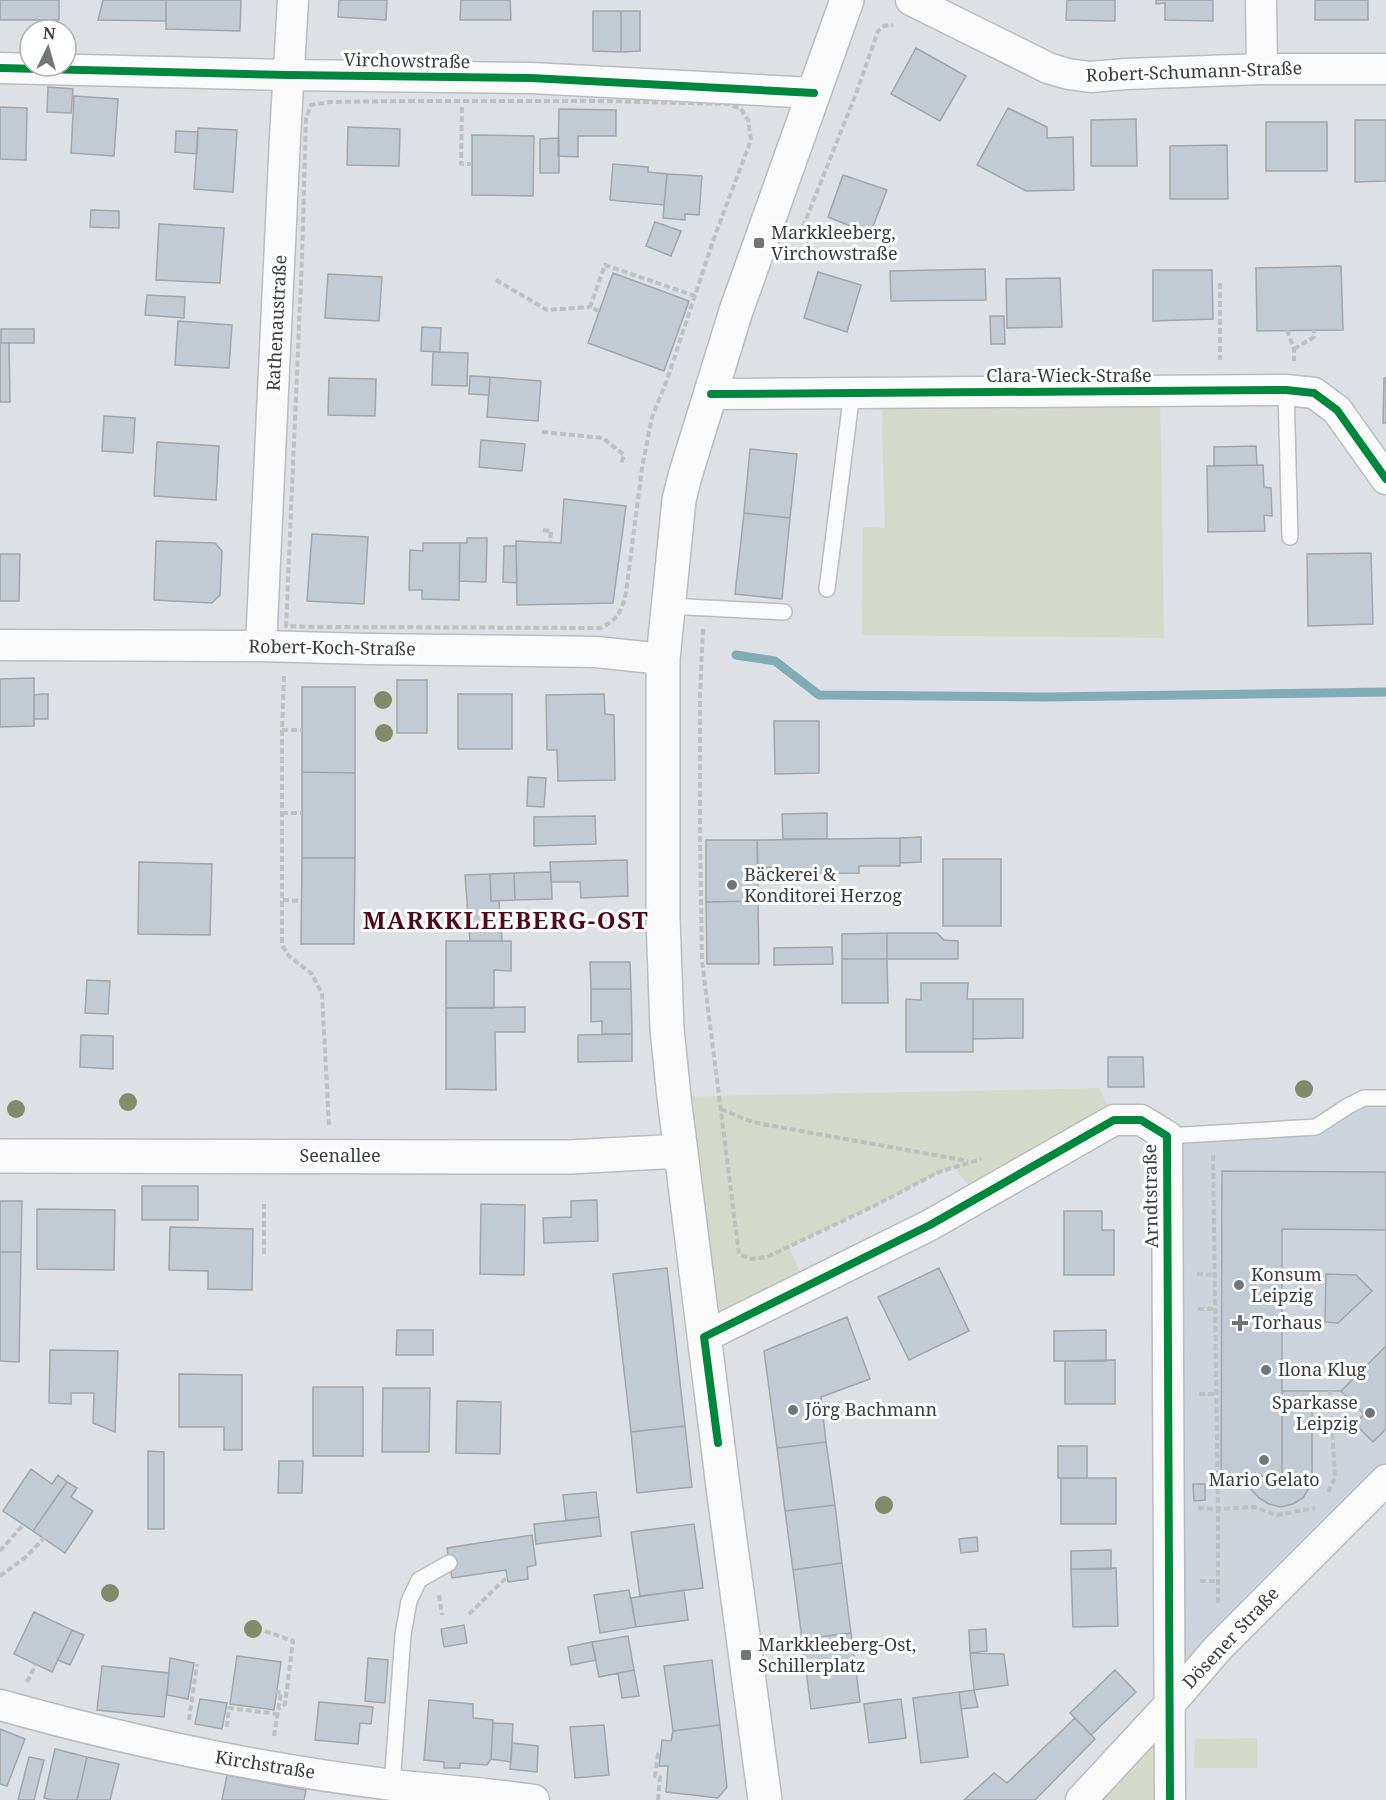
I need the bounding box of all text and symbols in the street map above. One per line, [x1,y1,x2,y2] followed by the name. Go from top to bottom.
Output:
[18,18,78,78] north arrow
[42,22,57,45] text: N
[344,47,470,73] street label: Virchowstraße
[1085,55,1303,87] street label: Robert-Schumann-Straße
[771,220,898,265] place label: Markkleeberg, Virchowstraße
[752,236,766,250] marker: Markkleeberg, Virchowstraße
[260,254,292,392] street label: Rathenaustraße
[986,363,1152,387] street label: Clara-Wieck-Straße
[248,634,416,660] street label: Robert-Koch-Straße
[744,862,902,907] place label: Bäckerei & Konditorei Herzog
[725,878,739,892] marker: Bäckerei & Konditorei Herzog
[363,903,649,936] district label: MARKKLEEBERG-OST
[299,1143,381,1167] street label: Seenallee
[1137,1144,1163,1248] street label: Arndtstraße
[1251,1262,1322,1307] place label: Konsum Leipzig
[1232,1278,1246,1292] marker: Konsum Leipzig
[1252,1310,1322,1334] place label: Torhaus
[1233,1316,1247,1330] marker: Torhaus
[1278,1357,1367,1381] place label: Ilona Klug
[1259,1363,1273,1377] marker: Ilona Klug
[1272,1390,1358,1435] place label: Sparkasse Leipzig
[804,1397,938,1421] place label: Jörg Bachmann
[786,1403,800,1417] marker: Jörg Bachmann
[1363,1406,1377,1420] marker: Sparkasse Leipzig
[1257,1453,1271,1467] marker: Mario Gelato
[1208,1467,1320,1491] place label: Mario Gelato
[1177,1581,1284,1694] street label: Dösener Straße
[758,1632,916,1677] place label: Markkleeberg-Ost, Schillerplatz
[739,1648,753,1662] marker: Markkleeberg-Ost, Schillerplatz
[213,1744,317,1784] street label: Kirchstraße

